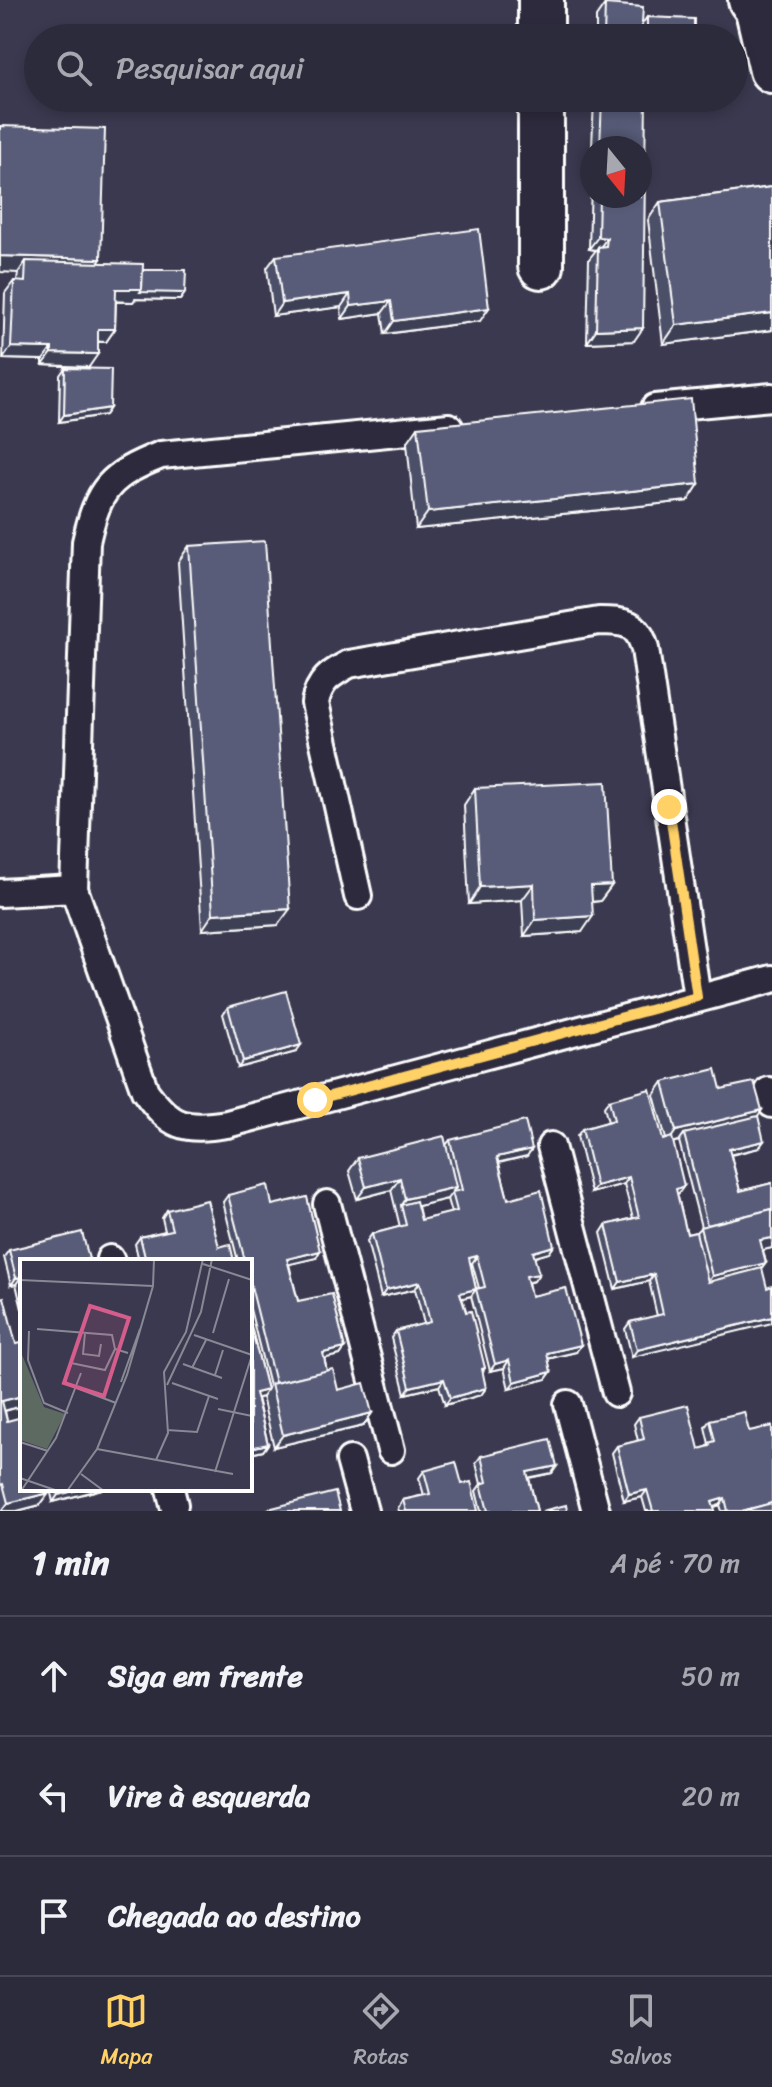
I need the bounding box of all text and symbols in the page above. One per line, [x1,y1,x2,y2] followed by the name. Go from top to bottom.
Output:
[24,24,748,112] search box
[116,41,304,95] text: Pesquisar aqui
[52,46,96,90] icon: search
[580,136,652,208] north arrow
[651,789,687,825] route end
[297,1082,333,1118] route start
[20,1259,252,1491] inset map
[32,1533,109,1593] text: 1 min
[611,1540,740,1586] text: A pé · 70 m
[108,1649,303,1703] text: Siga em frente
[681,1653,740,1699] text: 50 m
[32,1654,76,1698] icon: ahead
[108,1769,310,1823] text: Vire à esquerda
[682,1773,740,1819] text: 20 m
[32,1774,76,1818] icon: left
[108,1889,361,1943] text: Chegada ao destino
[32,1894,76,1938] icon: arrive
[101,1989,152,2076] tab: Mapa
[353,1989,409,2076] tab: Rotas
[610,1989,671,2076] tab: Salvos

